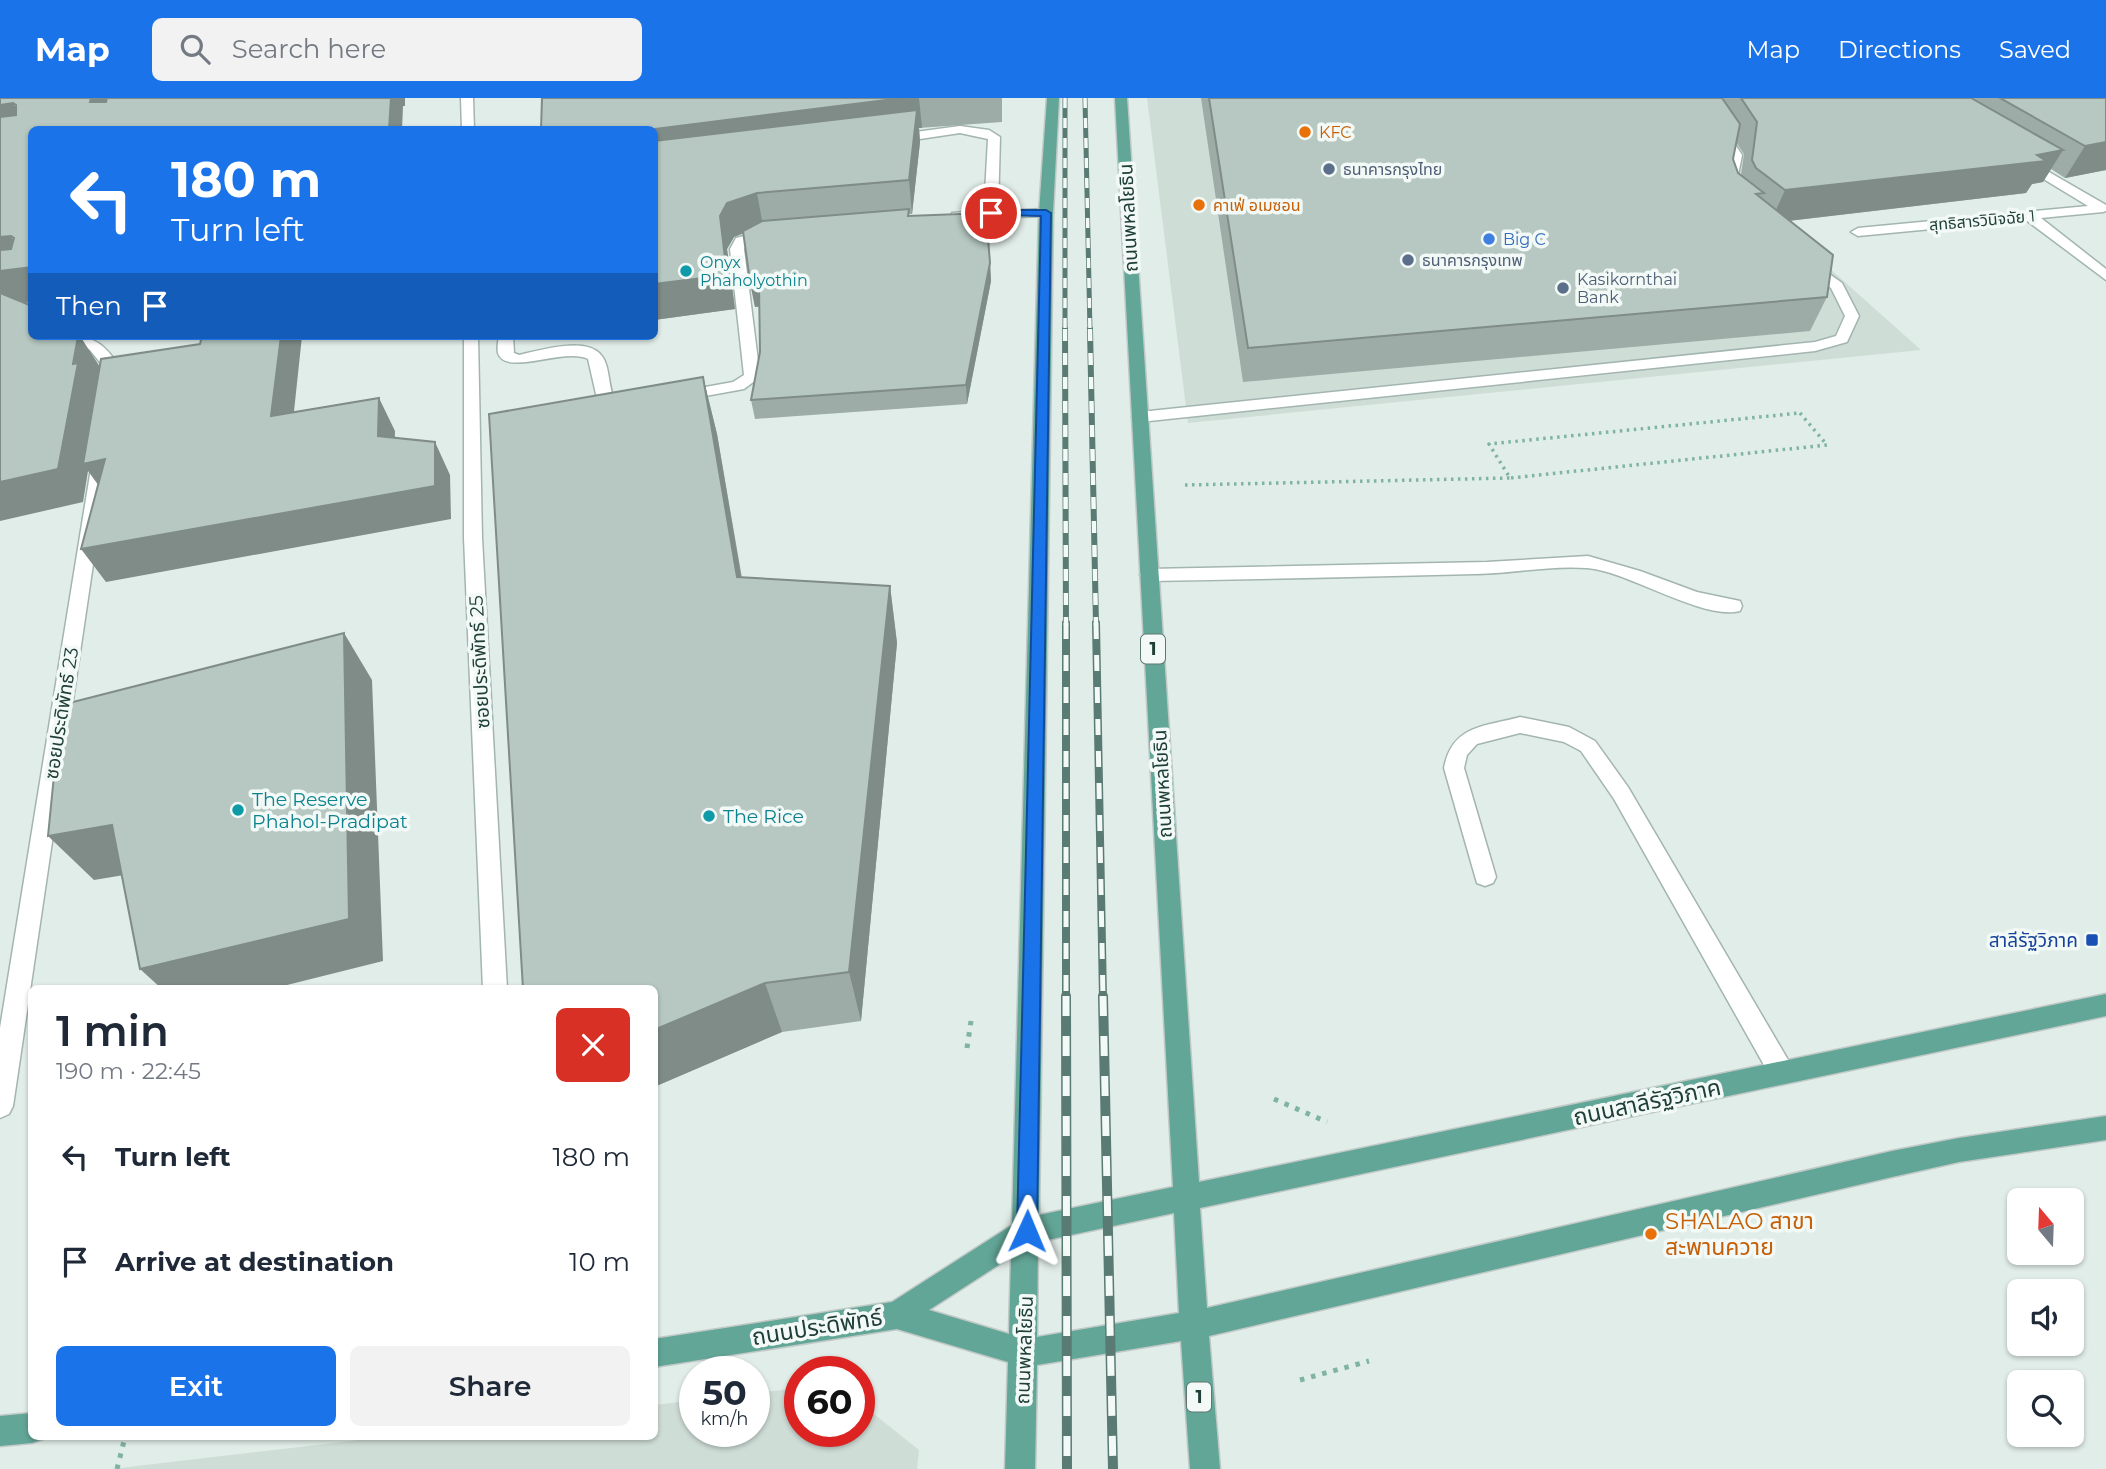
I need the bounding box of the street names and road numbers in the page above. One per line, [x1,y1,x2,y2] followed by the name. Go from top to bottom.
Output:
[1114,163,1143,273] street label: ถนนพหลโยธิน
[1928,206,2036,235] street label: สุทธิสารวินิจฉัย 1
[465,595,494,729] street label: ซอยประดิพัทธ์ 25
[1141,634,1165,664] road number: 1
[40,645,83,781] street label: ซอยประดิพัทธ์ 23
[1148,729,1177,839] street label: ถนนพหลโยธิน
[1571,1073,1723,1131] street label: ถนนสาลีรัฐวิภาค
[1011,1295,1038,1405] street label: ถนนพหลโยธิน
[750,1303,885,1351] street label: ถนนประดิพัทธ์
[1187,1382,1211,1412] road number: 1

